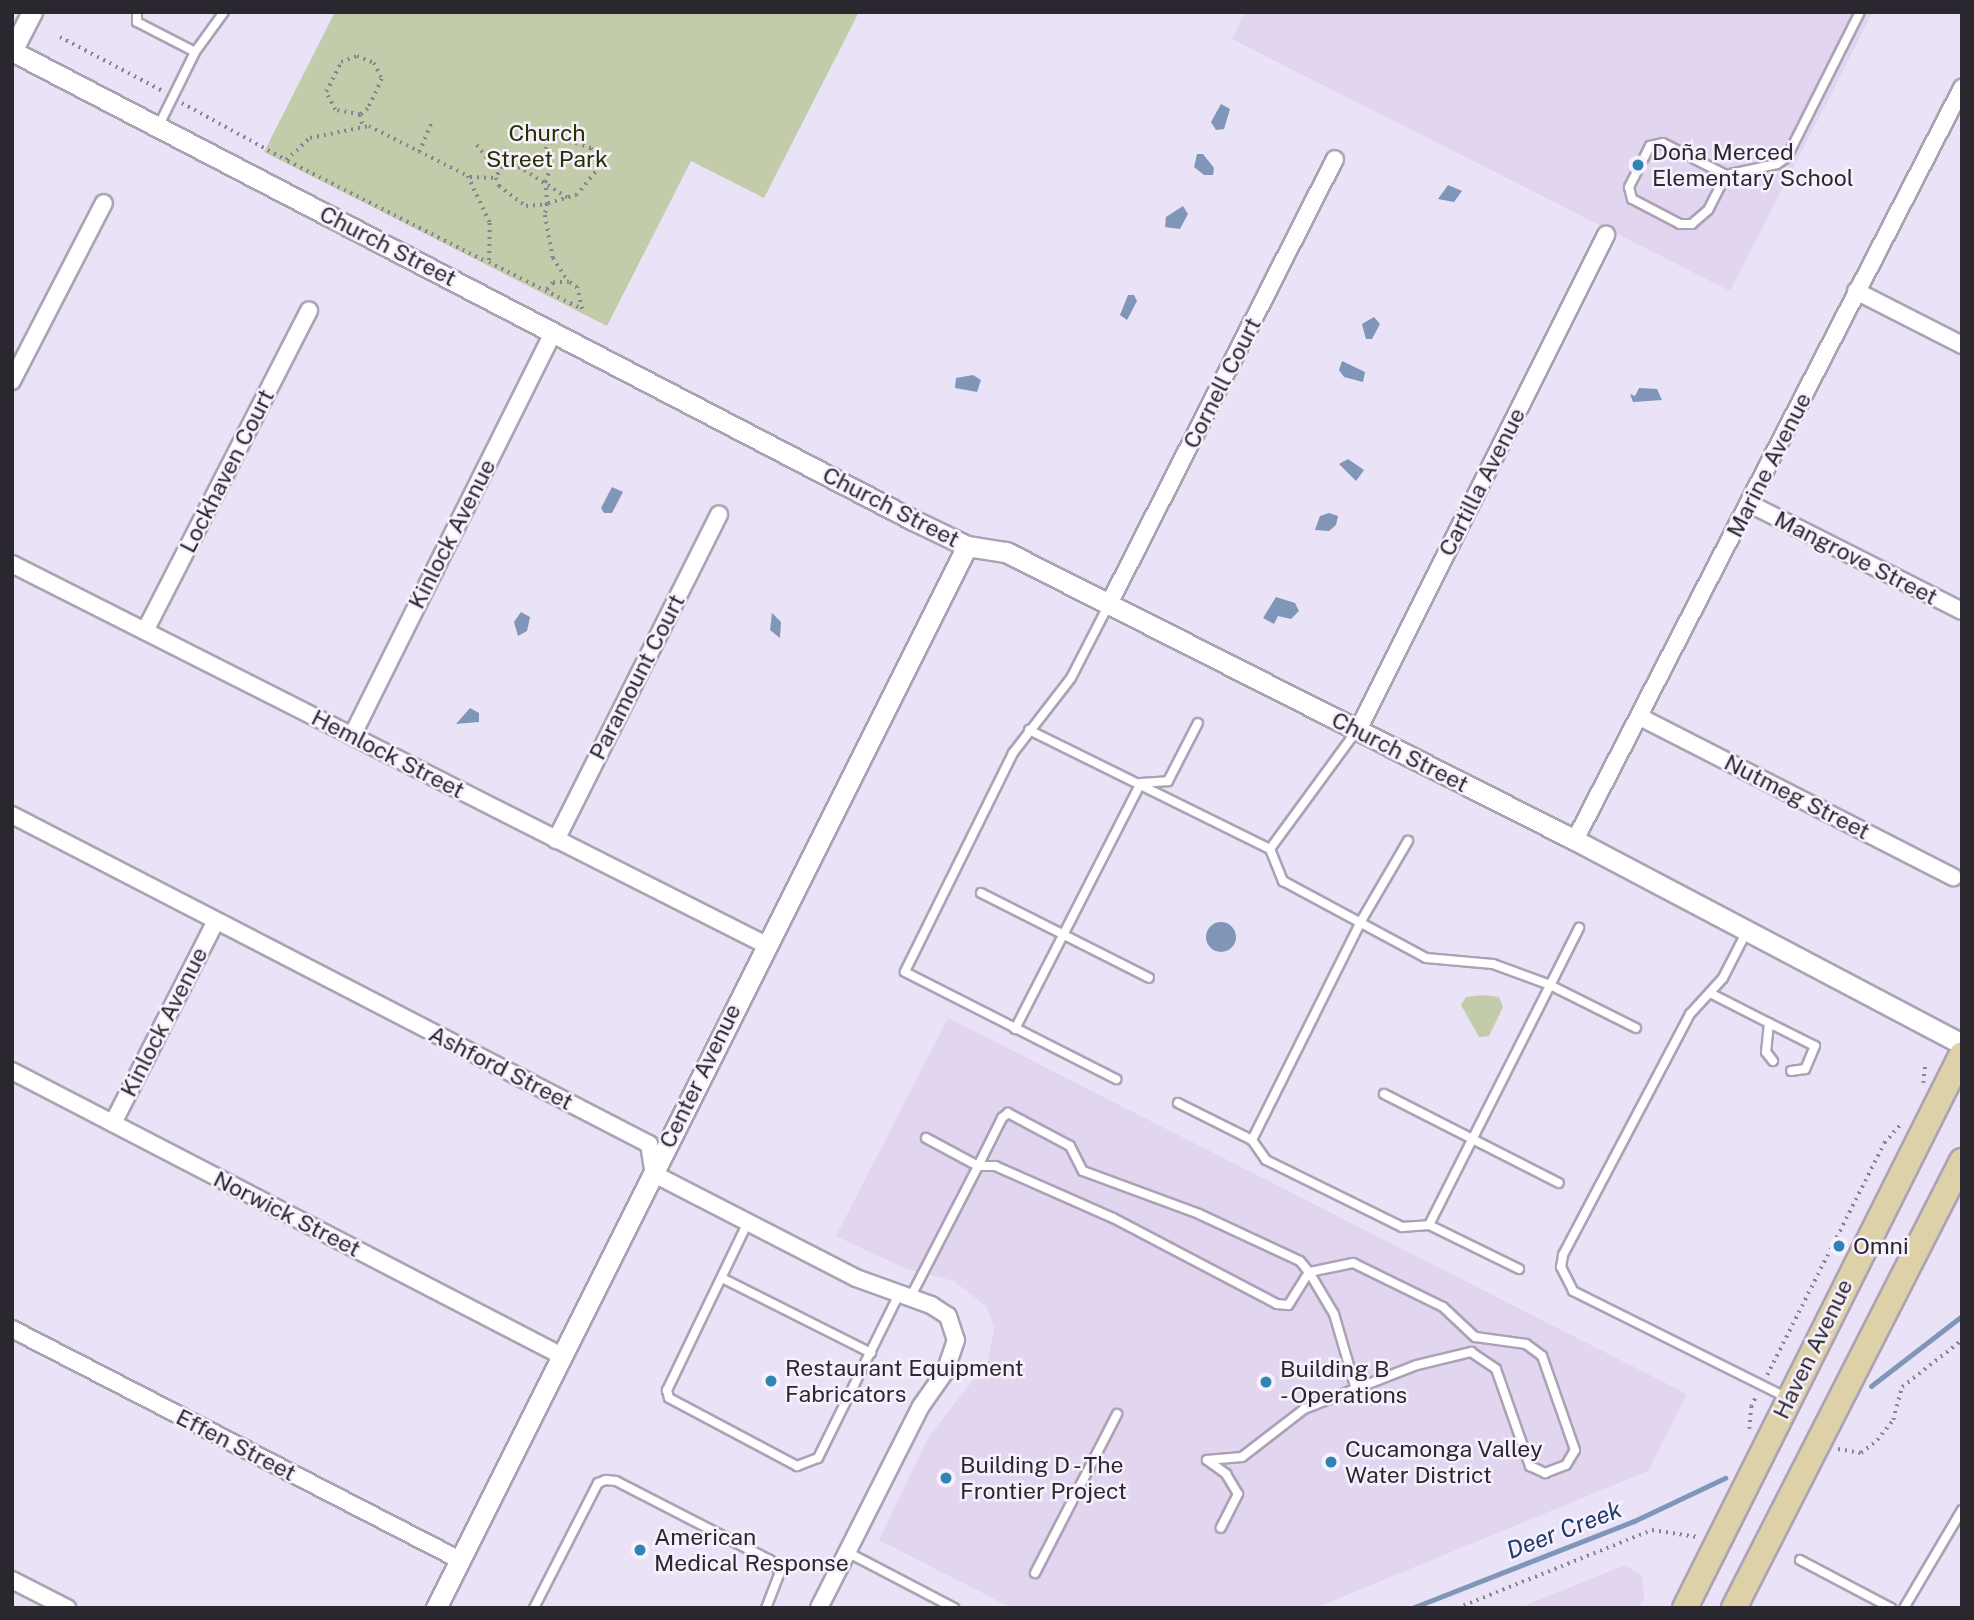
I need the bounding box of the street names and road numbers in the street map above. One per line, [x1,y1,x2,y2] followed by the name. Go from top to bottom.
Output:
[315,200,461,292] street label: Church Street
[1177,313,1267,453] street label: Cornell Court
[174,385,280,557] street label: Lockhaven Court
[1721,388,1817,542] street label: Marine Avenue
[1433,403,1531,561] street label: Cartilla Avenue
[402,455,502,613] street label: Kinlock Avenue
[818,461,964,553] street label: Church Street
[1770,505,1942,611] street label: Mangrove Street
[583,590,691,764] street label: Paramount Court
[307,704,469,804] street label: Hemlock Street
[1327,706,1473,798] street label: Church Street
[1720,748,1874,846] street label: Nutmeg Street
[114,943,214,1101] street label: Kinlock Avenue
[653,999,747,1153] street label: Center Avenue
[424,1020,578,1116] street label: Ashford Street
[209,1165,365,1263] street label: Norwick Street
[1767,1275,1859,1423] street label: Haven Avenue
[172,1403,300,1487] street label: Effen Street

